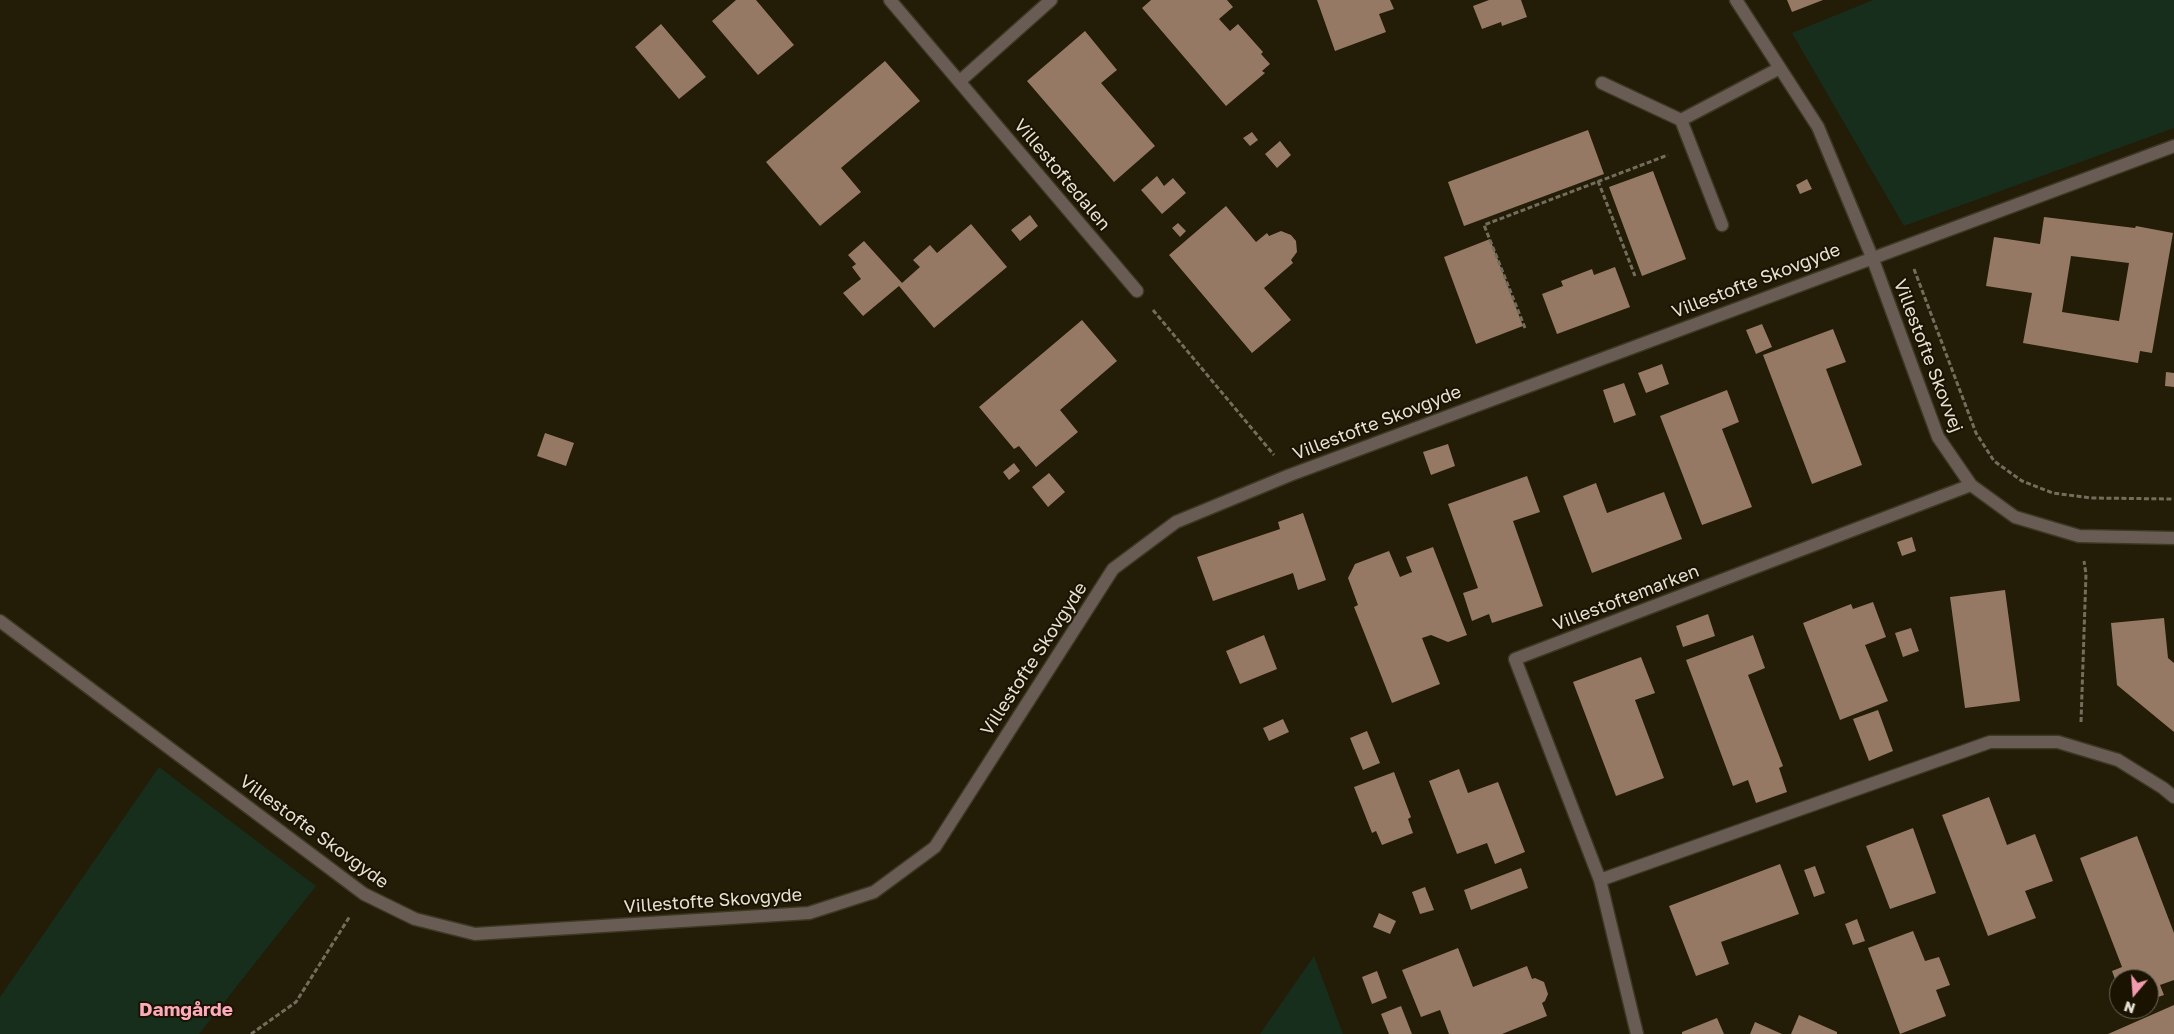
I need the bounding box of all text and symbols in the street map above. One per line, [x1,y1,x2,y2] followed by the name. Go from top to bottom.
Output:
[1009,115,1115,235] street label: Villestoftedalen
[1669,239,1843,323] street label: Villestofte Skovgyde
[1889,276,1967,436] street label: Villestofte Skovvej
[1290,381,1464,465] street label: Villestofte Skovgyde
[1550,560,1702,636] street label: Villestoftemarken
[976,578,1092,740] street label: Villestofte Skovgyde
[235,771,393,893] street label: Villestofte Skovgyde
[623,884,803,918] street label: Villestofte Skovgyde
[2109,969,2159,1019] north arrow
[2122,998,2137,1018] text: N
[139,999,233,1021] district label: Damgårde

